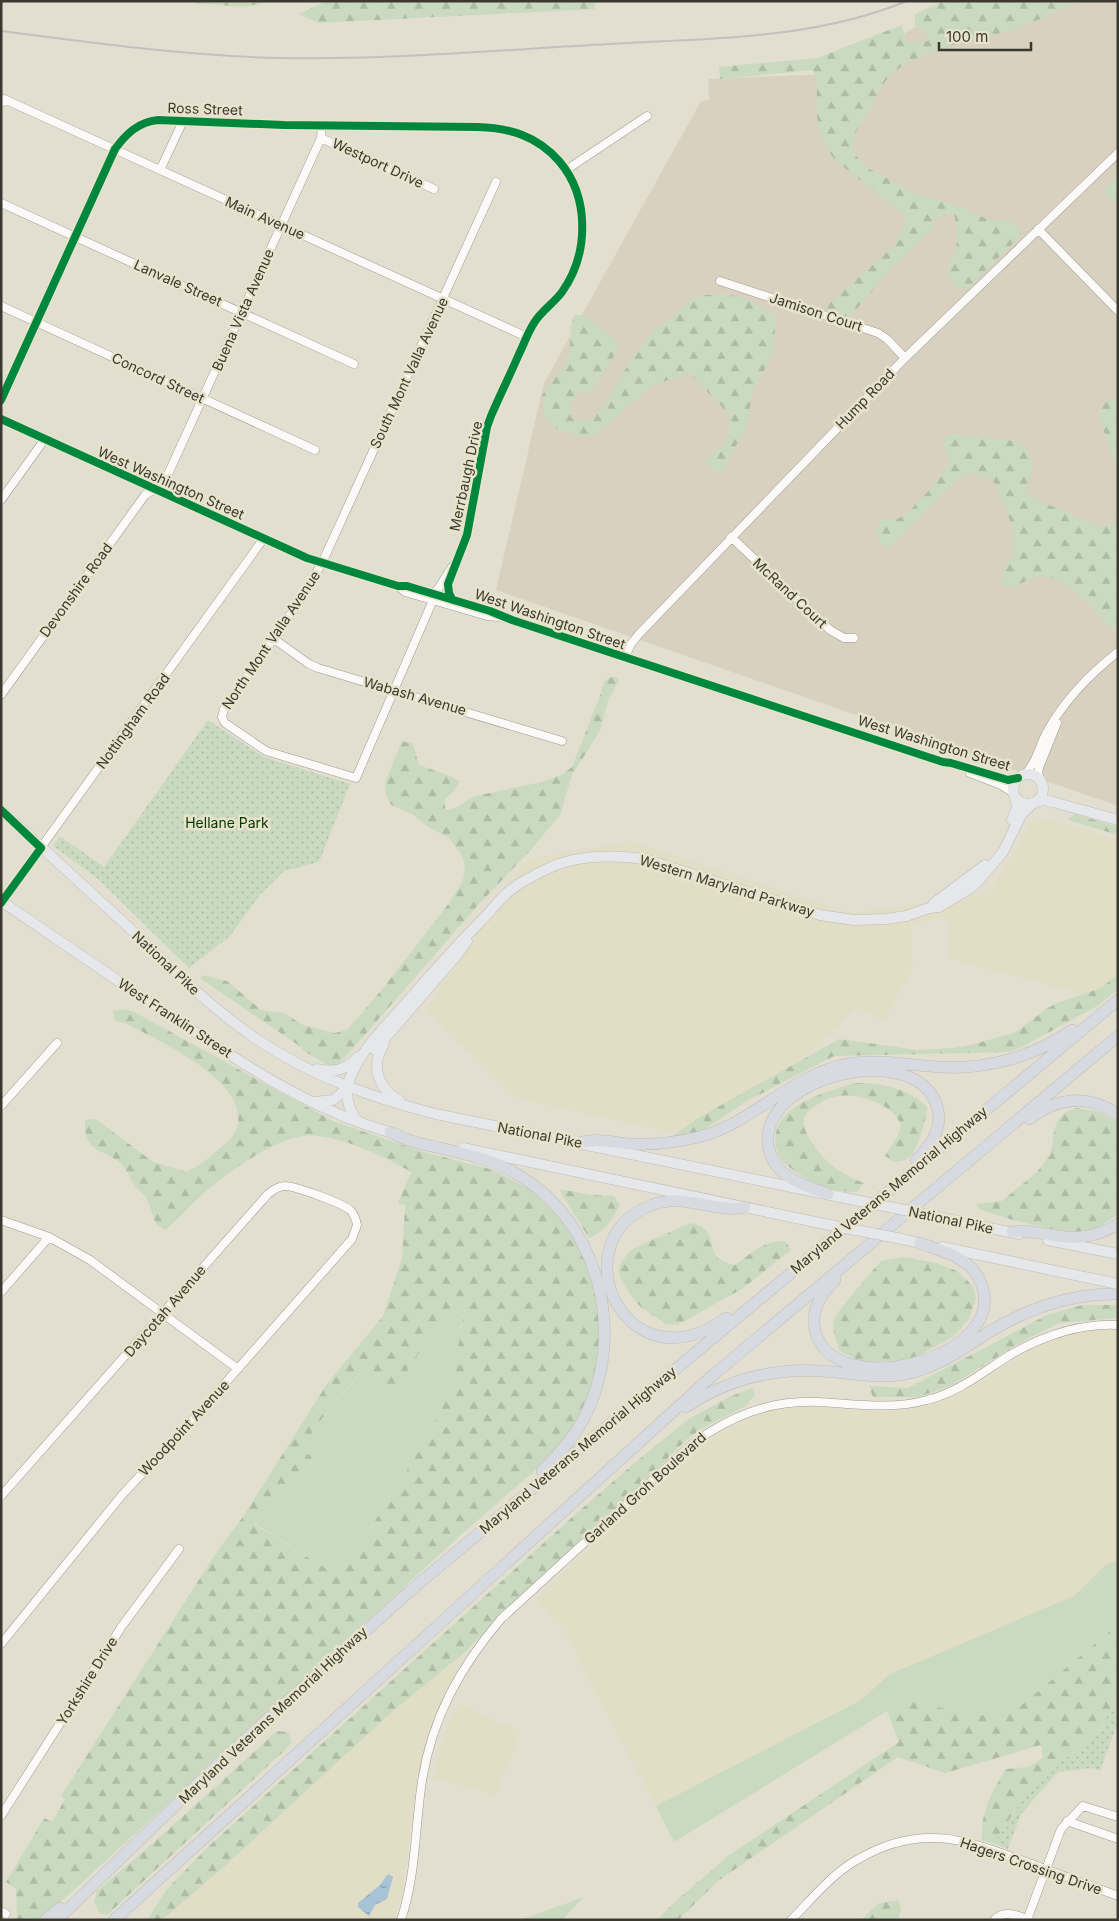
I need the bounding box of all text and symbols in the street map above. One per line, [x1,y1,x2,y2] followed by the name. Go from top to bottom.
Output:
[939,20,1032,52] scale bar
[946,27,988,46] text: 100 m
[167,99,243,118] street label: Ross Street
[330,134,427,191] street label: Westport Drive
[223,192,308,243] street label: Main Avenue
[208,246,277,373] street label: Buena Vista Avenue
[132,256,225,310] street label: Lanvale Street
[768,289,865,335] street label: Jamison Court
[366,294,451,451] street label: South Mont Valla Avenue
[109,349,208,407] street label: Concord Street
[832,365,898,432] street label: Hump Road
[446,419,485,533] street label: Merrbaugh Drive
[95,443,247,523] street label: West Washington Street
[36,539,115,640] street label: Devonshire Road
[750,554,831,632] street label: McRand Court
[218,567,323,712] street label: North Mont Valla Avenue
[472,585,628,653] street label: West Washington Street
[92,670,173,772] street label: Nottingham Road
[362,673,469,718] street label: Wabash Avenue
[856,711,1013,774] street label: West Washington Street
[185,814,269,831] park label: Hellane Park
[638,851,817,920] street label: Western Maryland Parkway
[129,927,204,998] street label: National Pike
[115,974,236,1061] street label: West Franklin Street
[787,1102,991,1277] street label: Maryland Veterans Memorial Highway
[496,1118,584,1151] street label: National Pike
[907,1202,995,1237] street label: National Pike
[120,1261,209,1360] street label: Daycotah Avenue
[476,1362,680,1537] street label: Maryland Veterans Memorial Highway
[135,1376,232,1479] street label: Woodpoint Avenue
[580,1428,709,1547] street label: Garland Groh Boulevard
[175,1623,371,1807] street label: Maryland Veterans Memorial Highway
[53,1633,121,1728] street label: Yorkshire Drive
[958,1833,1104,1898] street label: Hagers Crossing Drive

